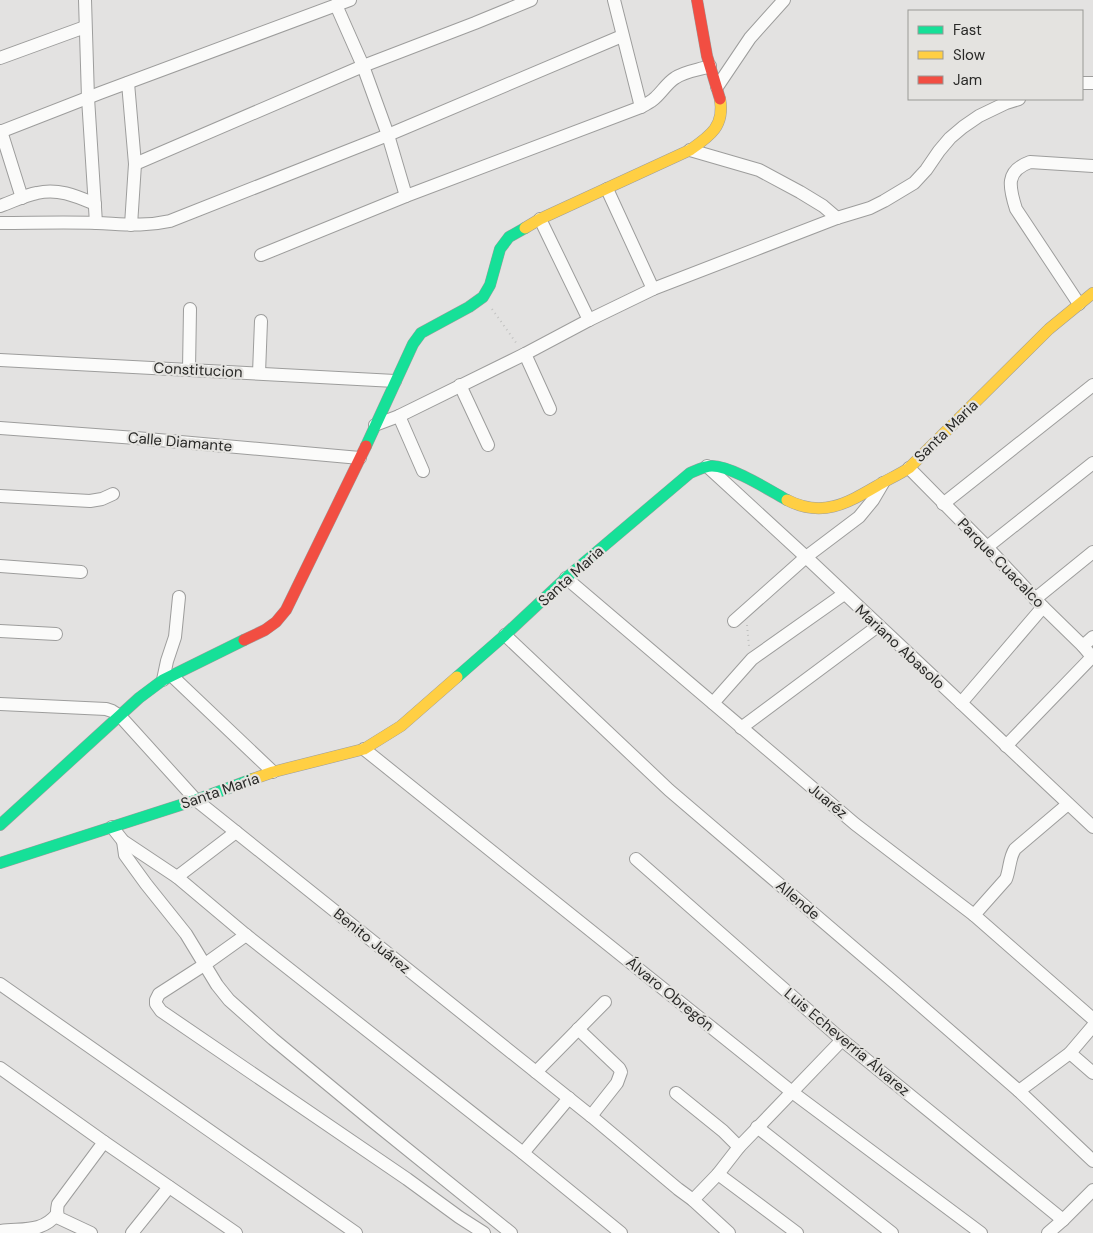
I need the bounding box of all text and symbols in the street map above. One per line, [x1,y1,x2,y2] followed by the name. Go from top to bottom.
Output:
[908,10,1083,100] legend
[953,20,982,40] text: Fast
[953,45,986,65] text: Slow
[953,70,982,90] text: Jam
[153,358,243,382] street label: Constitucion
[910,395,982,467] street label: Santa Maria
[127,427,233,457] street label: Calle Diamante
[953,514,1049,612] street label: Parque Cuacalco
[534,541,608,611] street label: Santa Maria
[851,600,949,694] street label: Mariano Abasolo
[178,768,262,814] street label: Santa Maria
[804,779,852,823] street label: Juaréz
[772,876,824,924] street label: Allende
[329,904,415,978] street label: Benito Juárez
[622,952,718,1036] street label: Álvaro Obregón
[780,984,914,1100] street label: Luis Echeverría Álvarez

